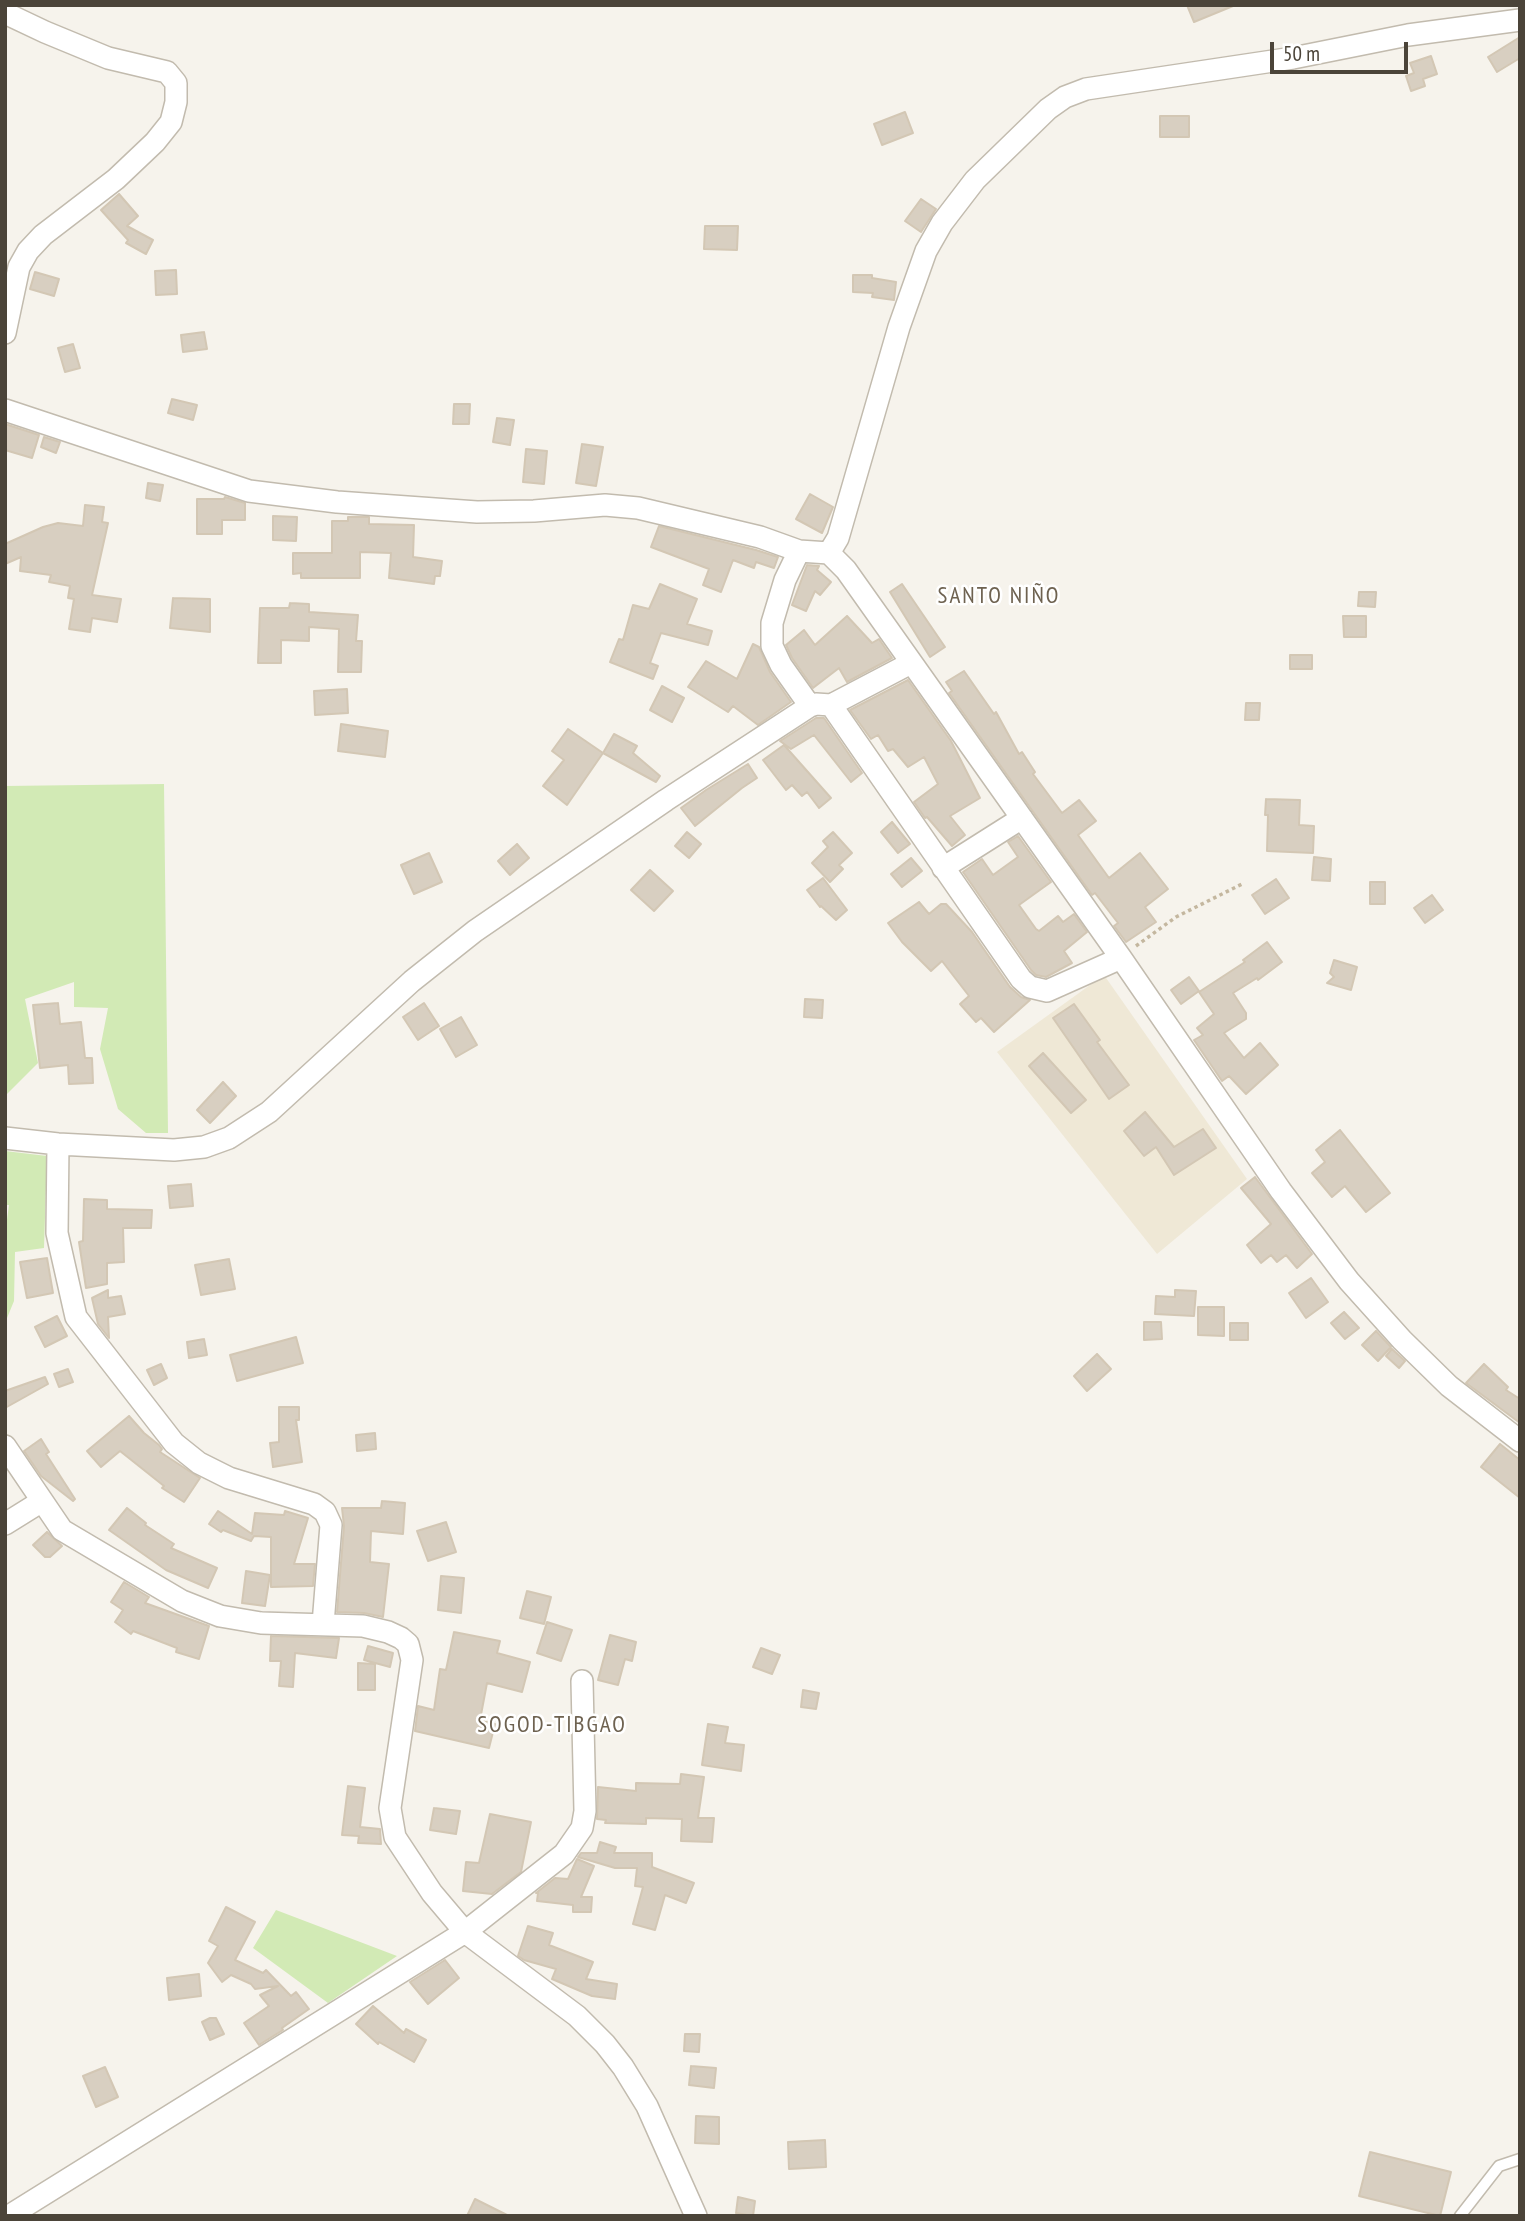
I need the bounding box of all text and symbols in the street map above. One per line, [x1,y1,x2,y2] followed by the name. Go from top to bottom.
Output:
[1273,28,1411,72] scale bar
[1283,40,1320,67] text: 50 m
[939,582,1059,610] district label: SANTO NIÑO
[479,1711,625,1739] district label: SOGOD-TIBGAO

